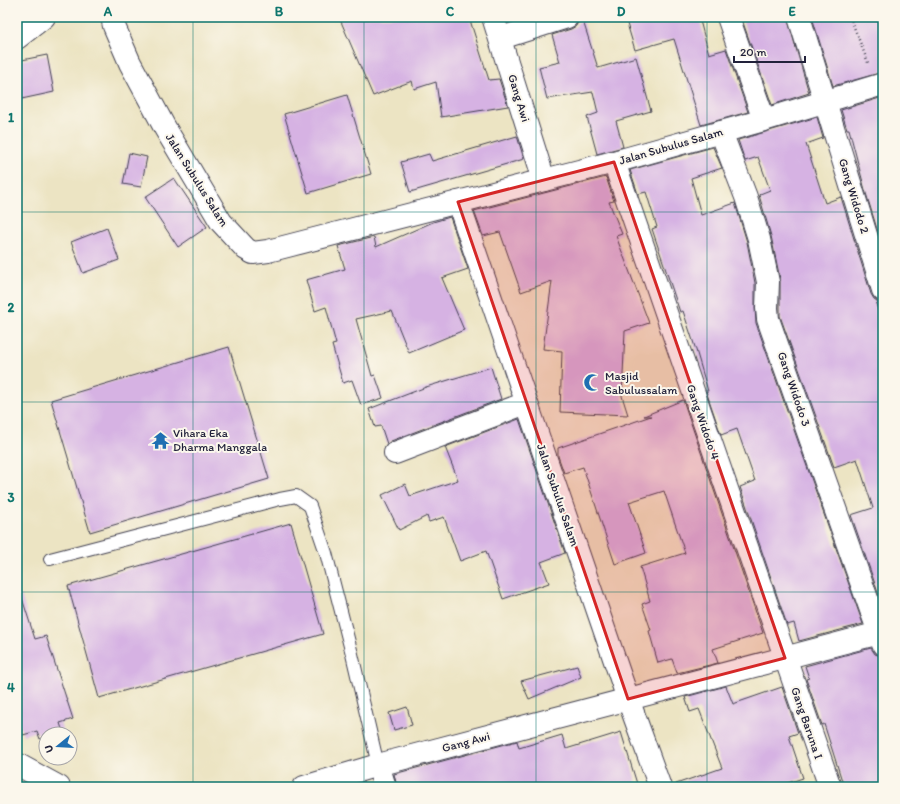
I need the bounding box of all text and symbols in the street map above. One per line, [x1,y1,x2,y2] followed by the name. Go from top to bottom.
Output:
[103,4,113,19] text: A
[275,4,284,19] text: B
[446,4,455,19] text: C
[617,4,626,19] text: D
[788,4,796,19] text: E
[734,38,805,64] scale bar
[740,45,767,59] text: 20 m
[505,73,533,123] street label: Gang Awi
[8,110,14,125] text: 1
[618,124,724,168] street label: Jalan Subulus Salam
[163,131,231,229] street label: Jalan Subulus Salam
[836,157,872,236] street label: Gang Widodo 2
[8,300,15,315] text: 2
[775,350,813,429] street label: Gang Widodo 3
[605,369,677,397] place label: Masjid Sabulussalam
[582,373,602,393] mosque icon: Masjid Sabulussalam
[684,382,722,462] street label: Gang Widodo 4
[173,426,267,454] place label: Vihara Eka Dharma Manggala
[150,430,170,450] temple icon: Vihara Eka Dharma Manggala
[534,442,582,548] street label: Jalan Subulus Salam
[7,490,15,505] text: 3
[7,680,15,695] text: 4
[788,685,826,761] street label: Gang Baruna I
[38,726,78,766] north arrow
[441,729,491,755] street label: Gang Awi
[42,743,56,754] text: U

